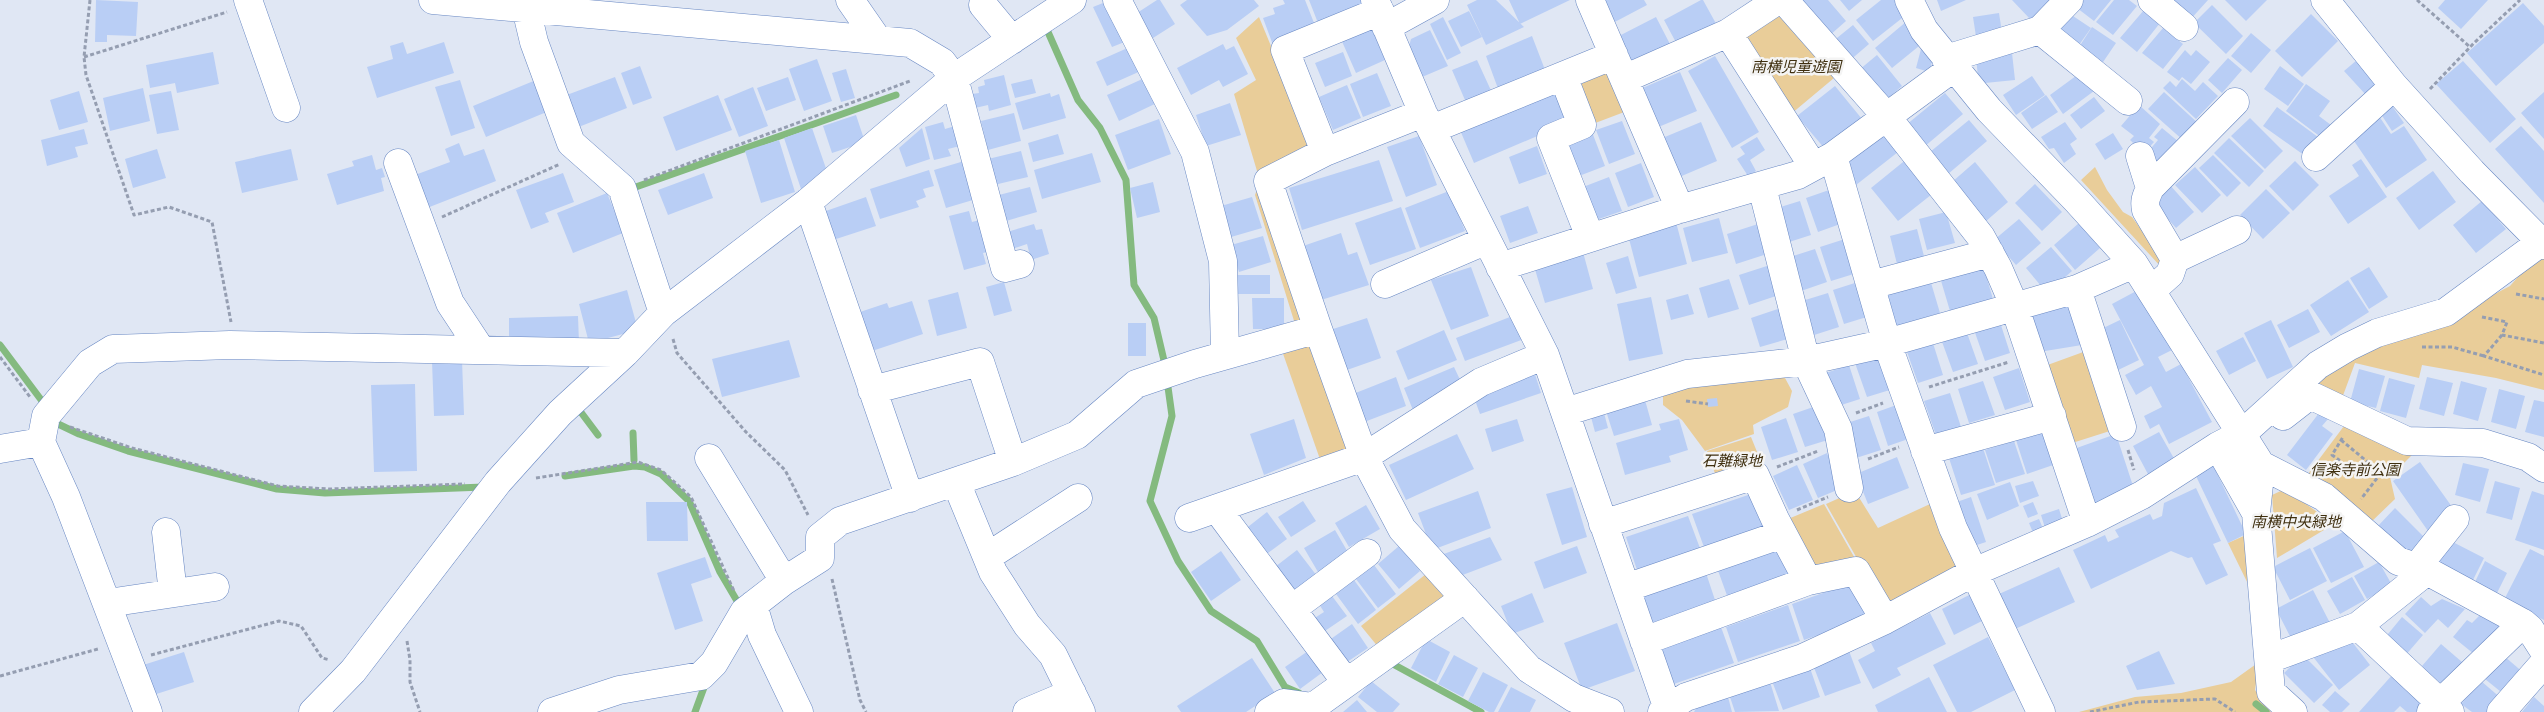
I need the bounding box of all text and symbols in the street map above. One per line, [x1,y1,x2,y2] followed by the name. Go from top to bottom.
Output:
[1751,58,1843,76] park label: 南横児童遊園
[1702,452,1764,470] park label: 石難緑地
[2310,461,2402,479] park label: 信楽寺前公園
[2251,513,2343,531] park label: 南横中央緑地

